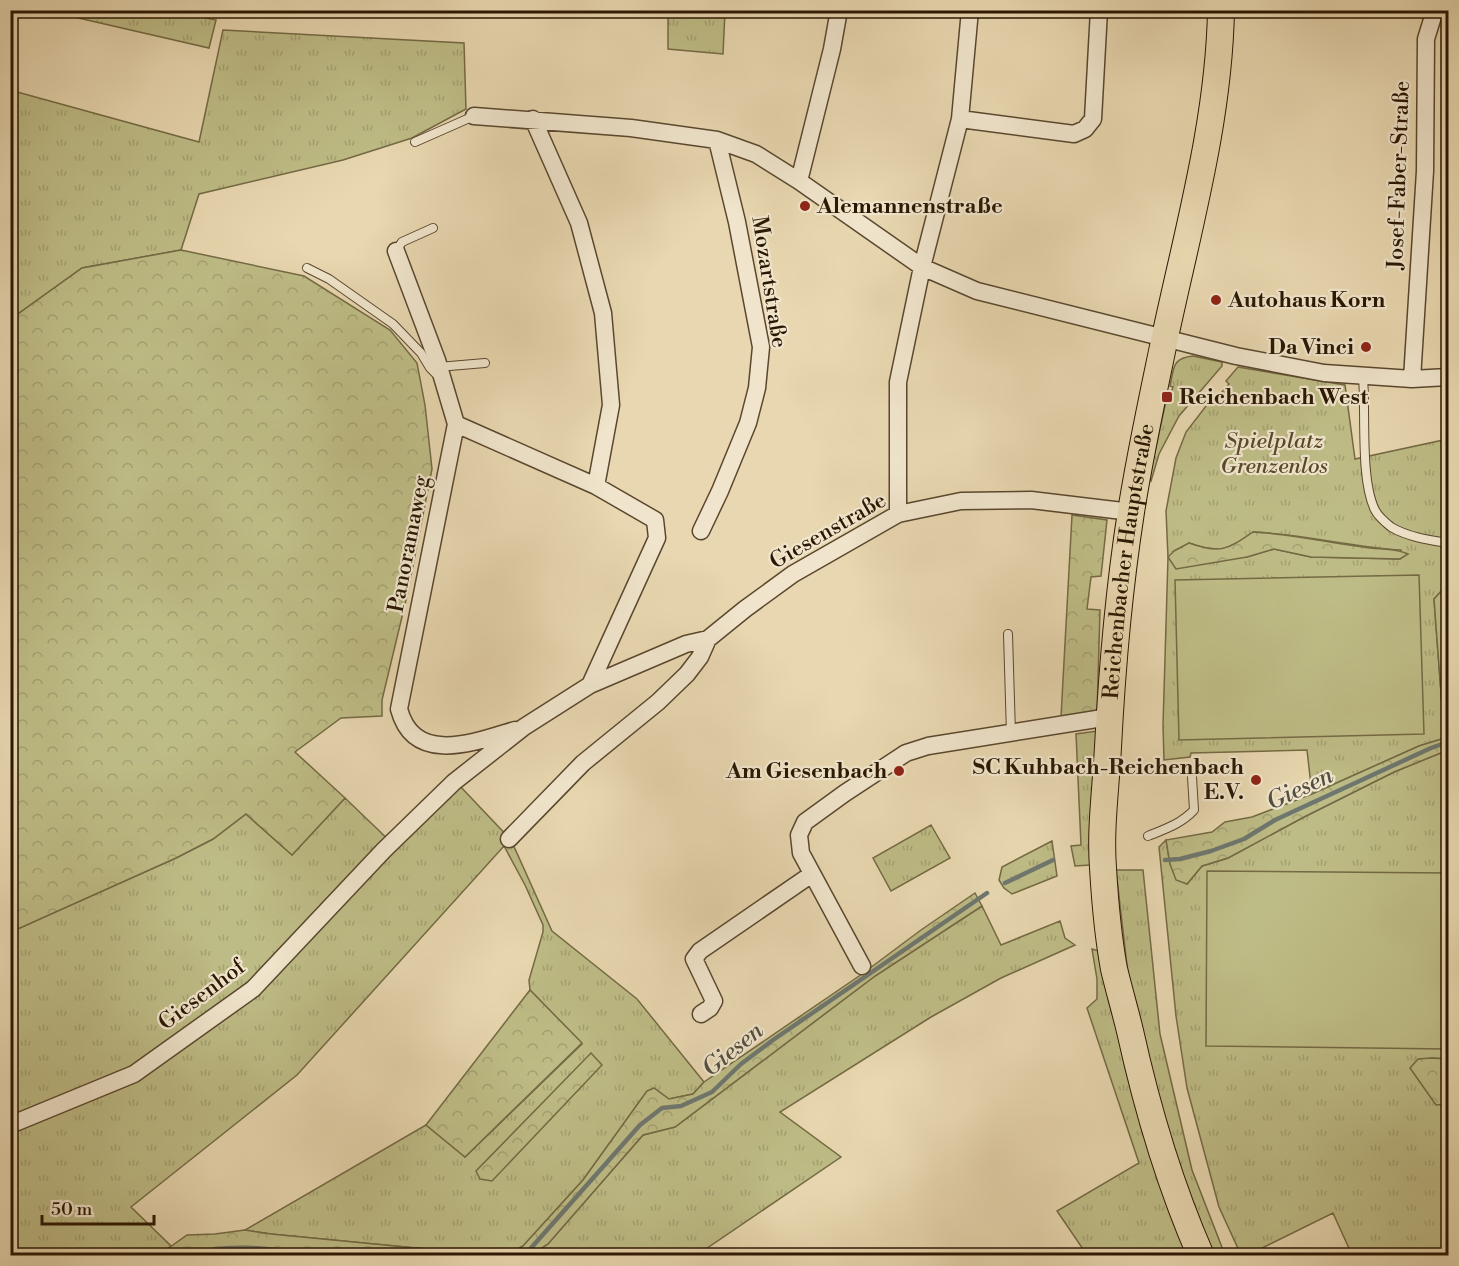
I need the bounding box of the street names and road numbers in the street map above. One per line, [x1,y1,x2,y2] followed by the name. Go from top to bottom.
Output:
[1382,80,1416,271] street label: Josef-Faber-Straße
[745,214,793,350] street label: Mozartstraße
[1097,421,1160,700] street label: Reichenbacher Hauptstraße
[382,473,436,615] street label: Panoramaweg
[765,487,891,575] street label: Giesenstraße
[153,953,251,1036] street label: Giesenhof

